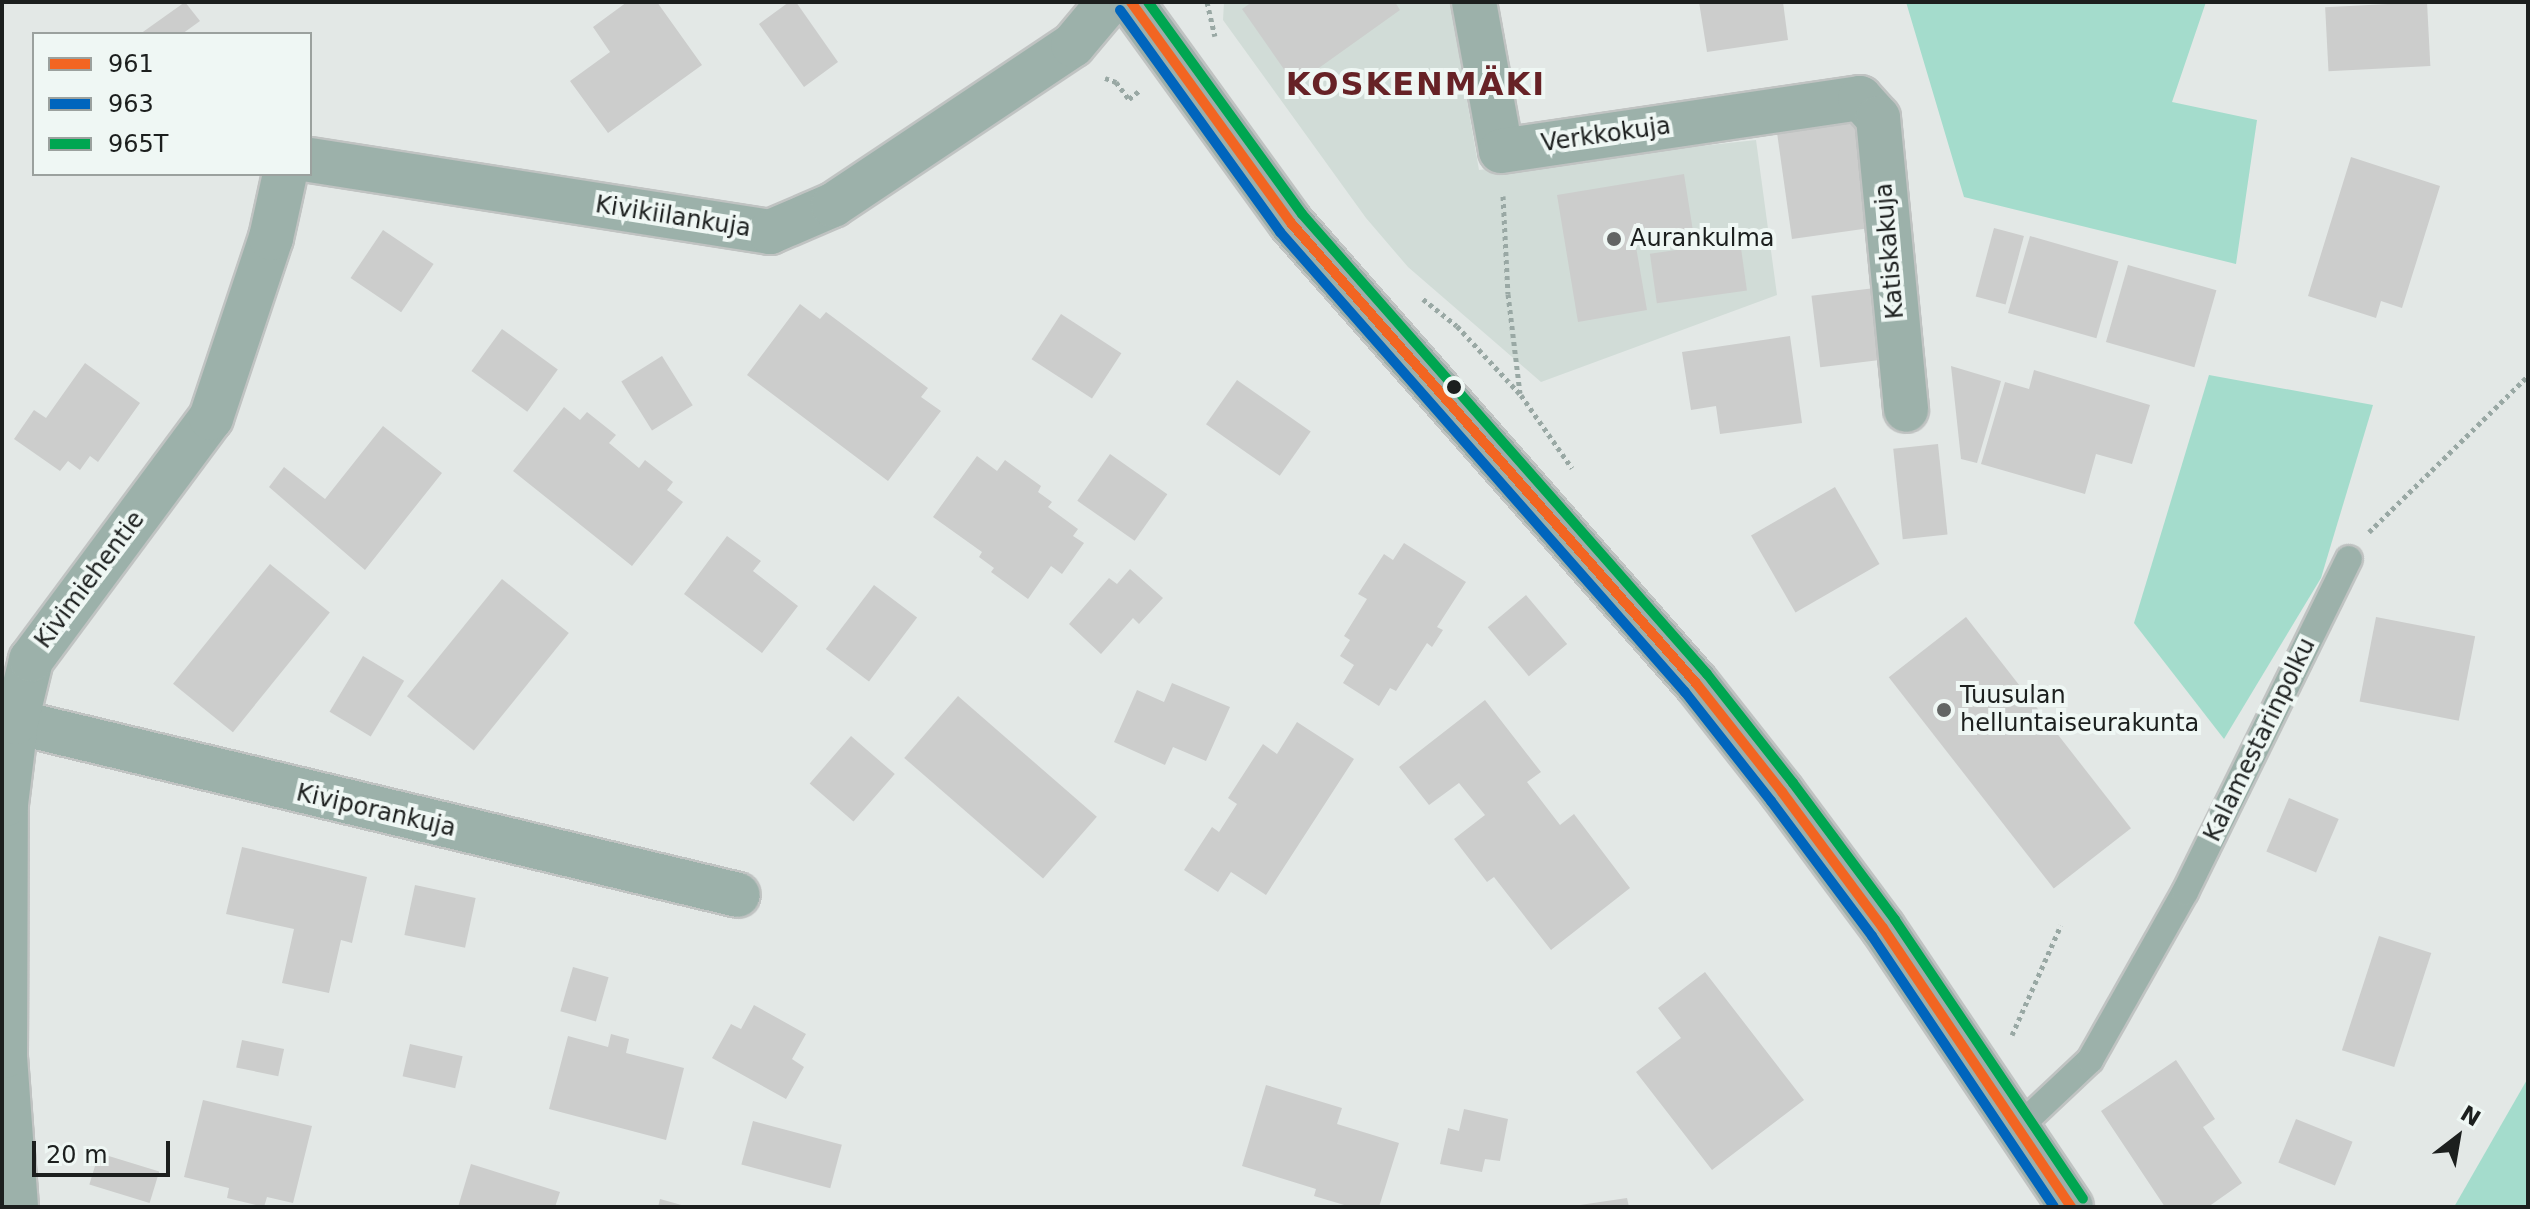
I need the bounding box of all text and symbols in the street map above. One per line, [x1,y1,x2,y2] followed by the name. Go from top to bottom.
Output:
[32,32,312,176] legend
[108,50,154,78] text: 961
[1286,65,1546,103] district label: KOSKENMÄKI
[108,90,154,118] text: 963
[1539,112,1673,158] street label: Verkkokuja
[108,130,168,158] text: 965T
[1870,182,1910,320] street label: Katiskakuja
[593,191,753,243] street label: Kivikiilankuja
[1630,225,1775,253] place label: Aurankulma
[1605,230,1623,248] marker: Aurankulma
[1446,379,1462,395] unlabelled marker
[29,506,151,654] street label: Kivimiehentie
[2198,634,2322,846] street label: Kalamestarinpolku
[1960,682,2199,738] place label: Tuusulan helluntaiseurakunta
[1935,701,1953,719] marker: Tuusulan helluntaiseurakunta
[293,779,459,843] street label: Kiviporankuja
[2418,1097,2498,1177] north arrow
[2456,1101,2485,1131] text: N
[36,1125,174,1175] scale bar
[46,1141,108,1169] text: 20 m

